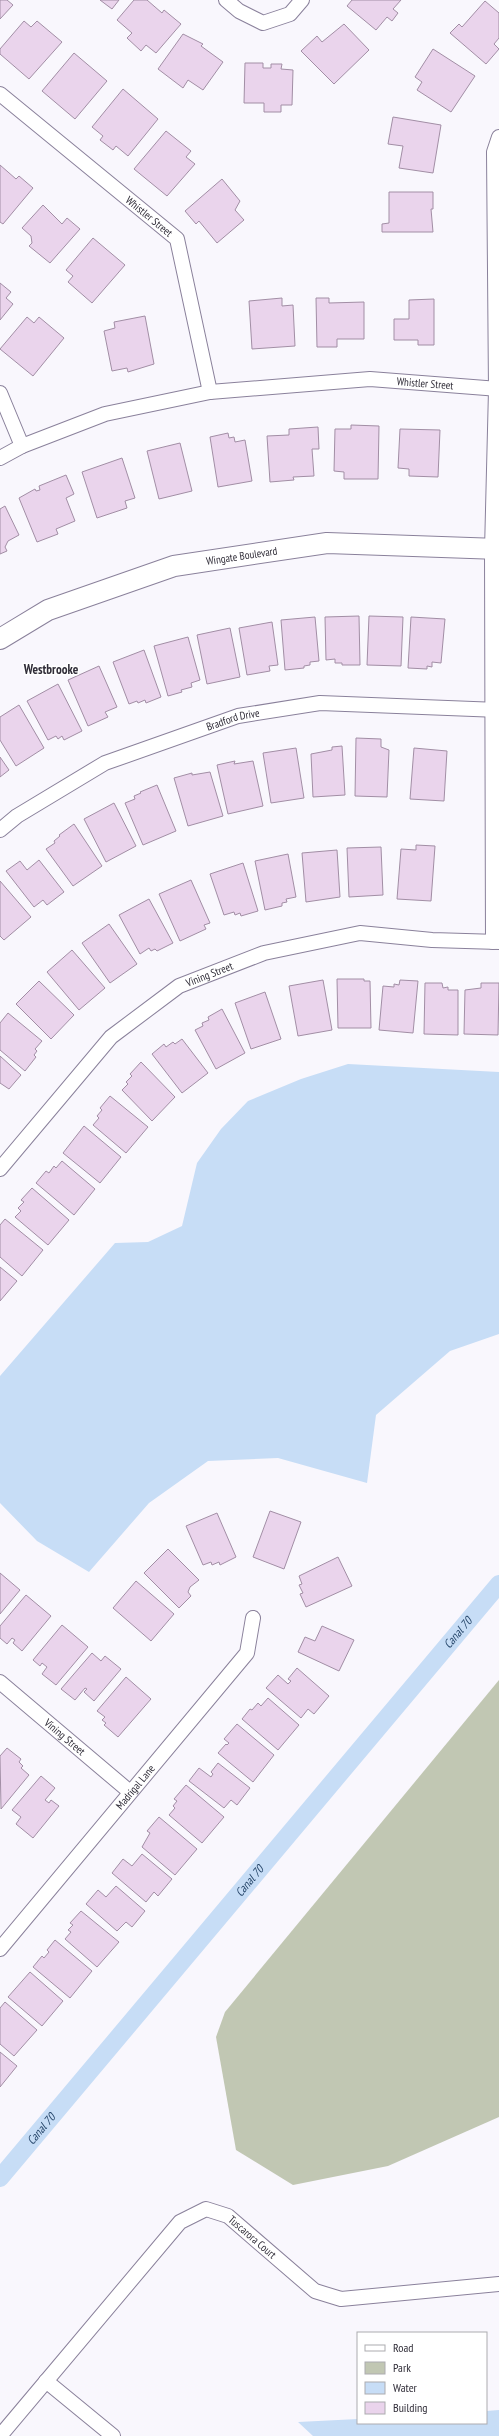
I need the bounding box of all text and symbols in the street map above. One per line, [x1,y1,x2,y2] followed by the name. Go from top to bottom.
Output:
[123,193,176,240] street label: Whistler Street
[396,374,454,392] street label: Whistler Street
[205,544,278,568] street label: Wingate Boulevard
[23,661,79,678] district label: Westbrooke
[204,706,261,734] street label: Bradford Drive
[183,959,235,990] street label: Vining Street
[440,1613,476,1651] water label: Canal 70
[41,1715,88,1758] street label: Vining Street
[113,1761,158,1812] street label: Madrigal Lane
[232,1861,268,1899] water label: Canal 70
[23,2109,59,2147] water label: Canal 70
[225,2212,279,2262] street label: Tuscarora Court
[357,2332,487,2424] legend
[393,2340,413,2355] text: Road
[393,2360,411,2375] text: Park
[393,2380,418,2395] text: Water
[393,2400,428,2415] text: Building

